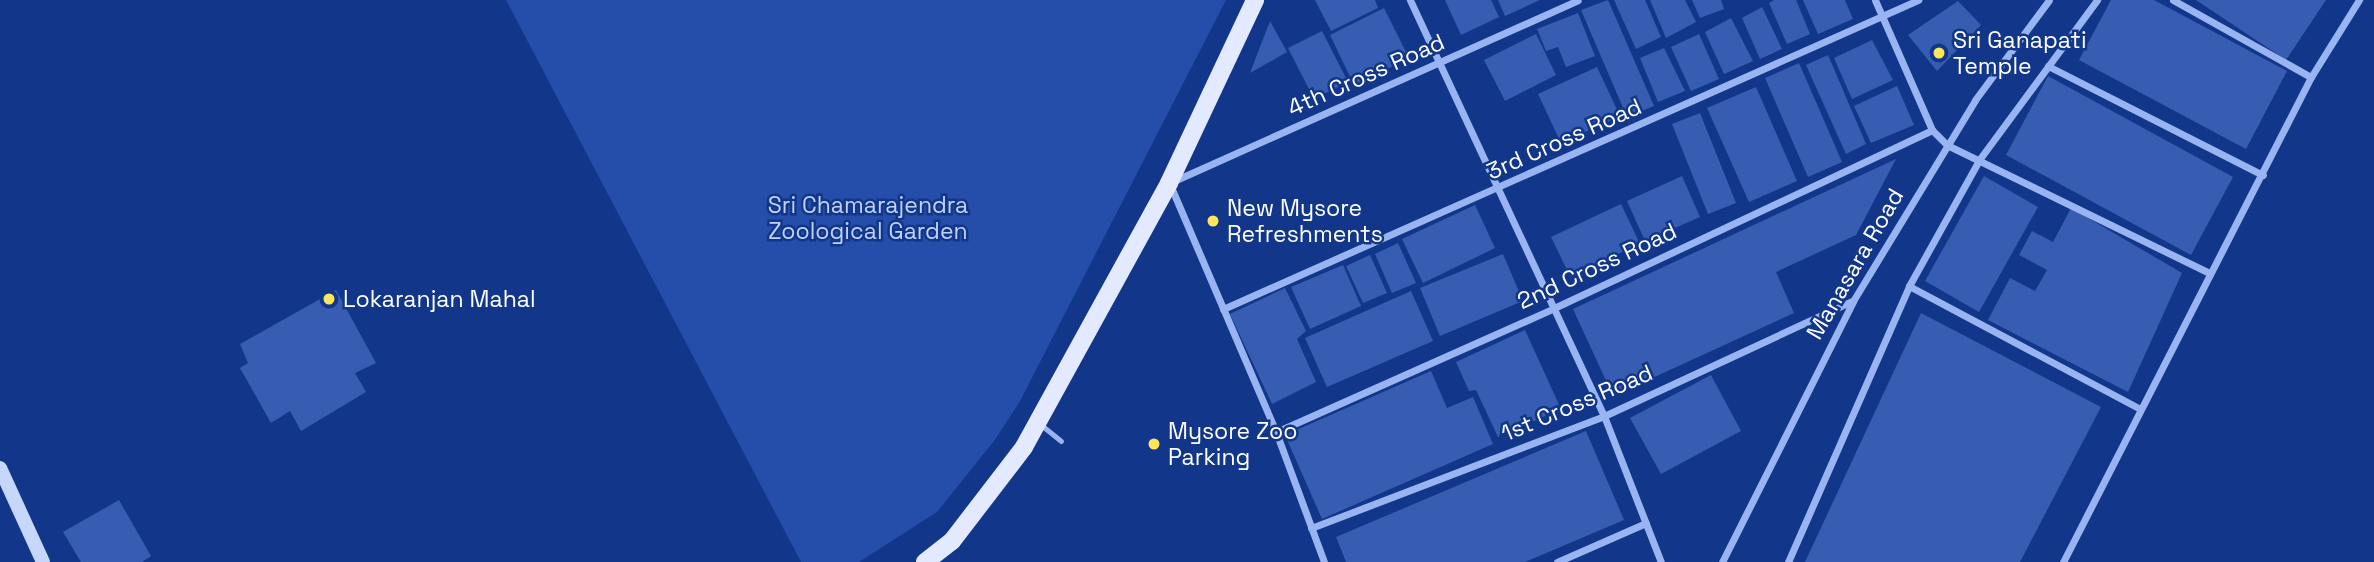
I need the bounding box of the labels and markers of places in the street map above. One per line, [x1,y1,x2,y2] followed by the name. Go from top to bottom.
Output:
[1953,26,2087,80] place label: Sri Ganapati Temple
[1931,45,1947,61] marker: Sri Ganapati Temple
[1227,194,1383,248] place label: New Mysore Refreshments
[1205,213,1221,229] marker: New Mysore Refreshments
[343,285,536,313] place label: Lokaranjan Mahal
[321,291,337,307] marker: Lokaranjan Mahal
[1168,417,1297,471] place label: Mysore Zoo Parking
[1146,436,1162,452] marker: Mysore Zoo Parking

